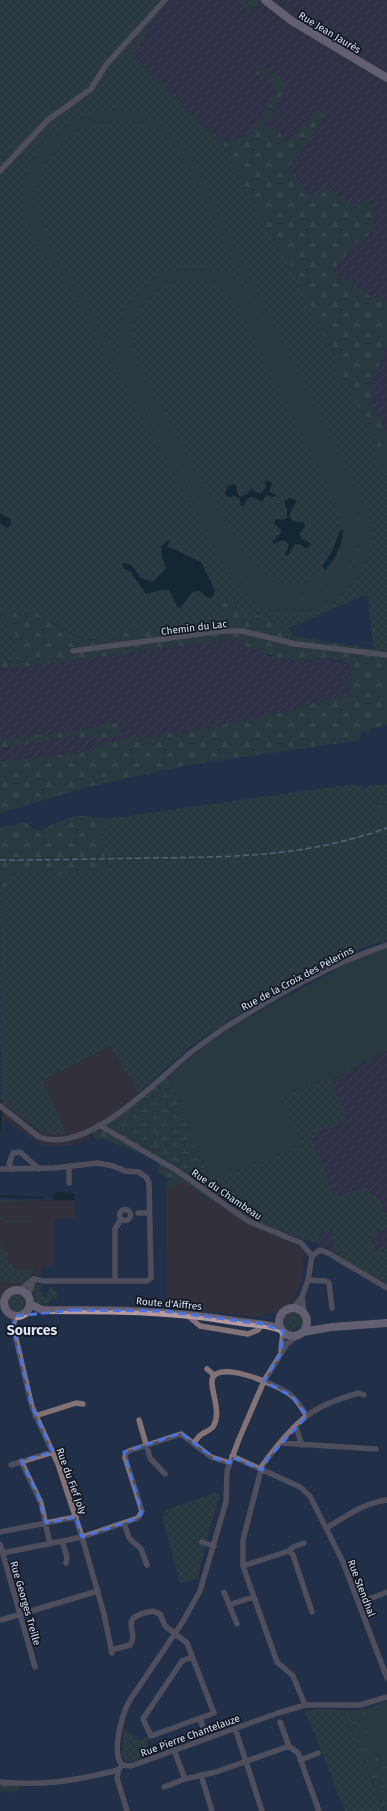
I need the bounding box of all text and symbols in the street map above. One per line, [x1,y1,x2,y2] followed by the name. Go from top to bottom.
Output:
[296,10,363,56] street label: Rue Jean Jaurès
[161,618,228,638] street label: Chemin du Lac
[239,944,356,1014] street label: Rue de la Croix des Pèlerins
[189,1167,264,1223] street label: Rue du Chambeau
[136,1295,203,1313] street label: Route d'Aiffres
[7,1322,57,1339] district label: Sources
[53,1446,89,1516] street label: Rue du Fief Joly
[345,1558,377,1619] street label: Rue Stendhal
[7,1560,43,1647] street label: Rue Georges Treille
[139,1712,242,1760] street label: Rue Pierre Chantelauze

